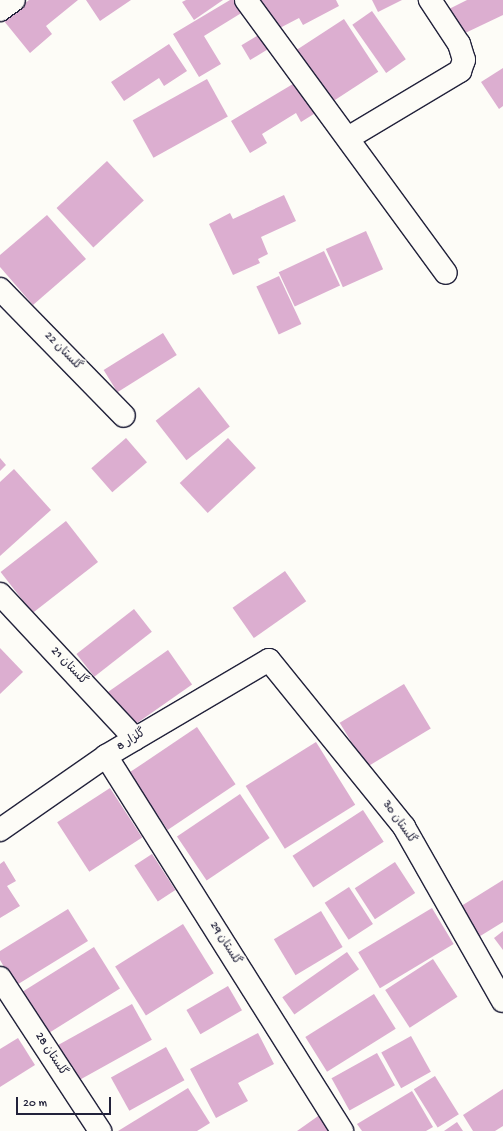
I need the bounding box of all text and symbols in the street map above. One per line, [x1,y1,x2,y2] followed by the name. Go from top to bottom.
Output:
[40,330,84,374] street label: گلستان 22
[47,645,89,689] street label: گلستان 21
[115,727,149,755] street label: گلزار 8
[378,799,418,847] street label: گلستان 30
[205,920,243,968] street label: گلستان 29
[31,1031,69,1079] street label: گلستان 28
[18,1089,113,1115] scale bar
[23,1097,47,1111] text: 20 m

